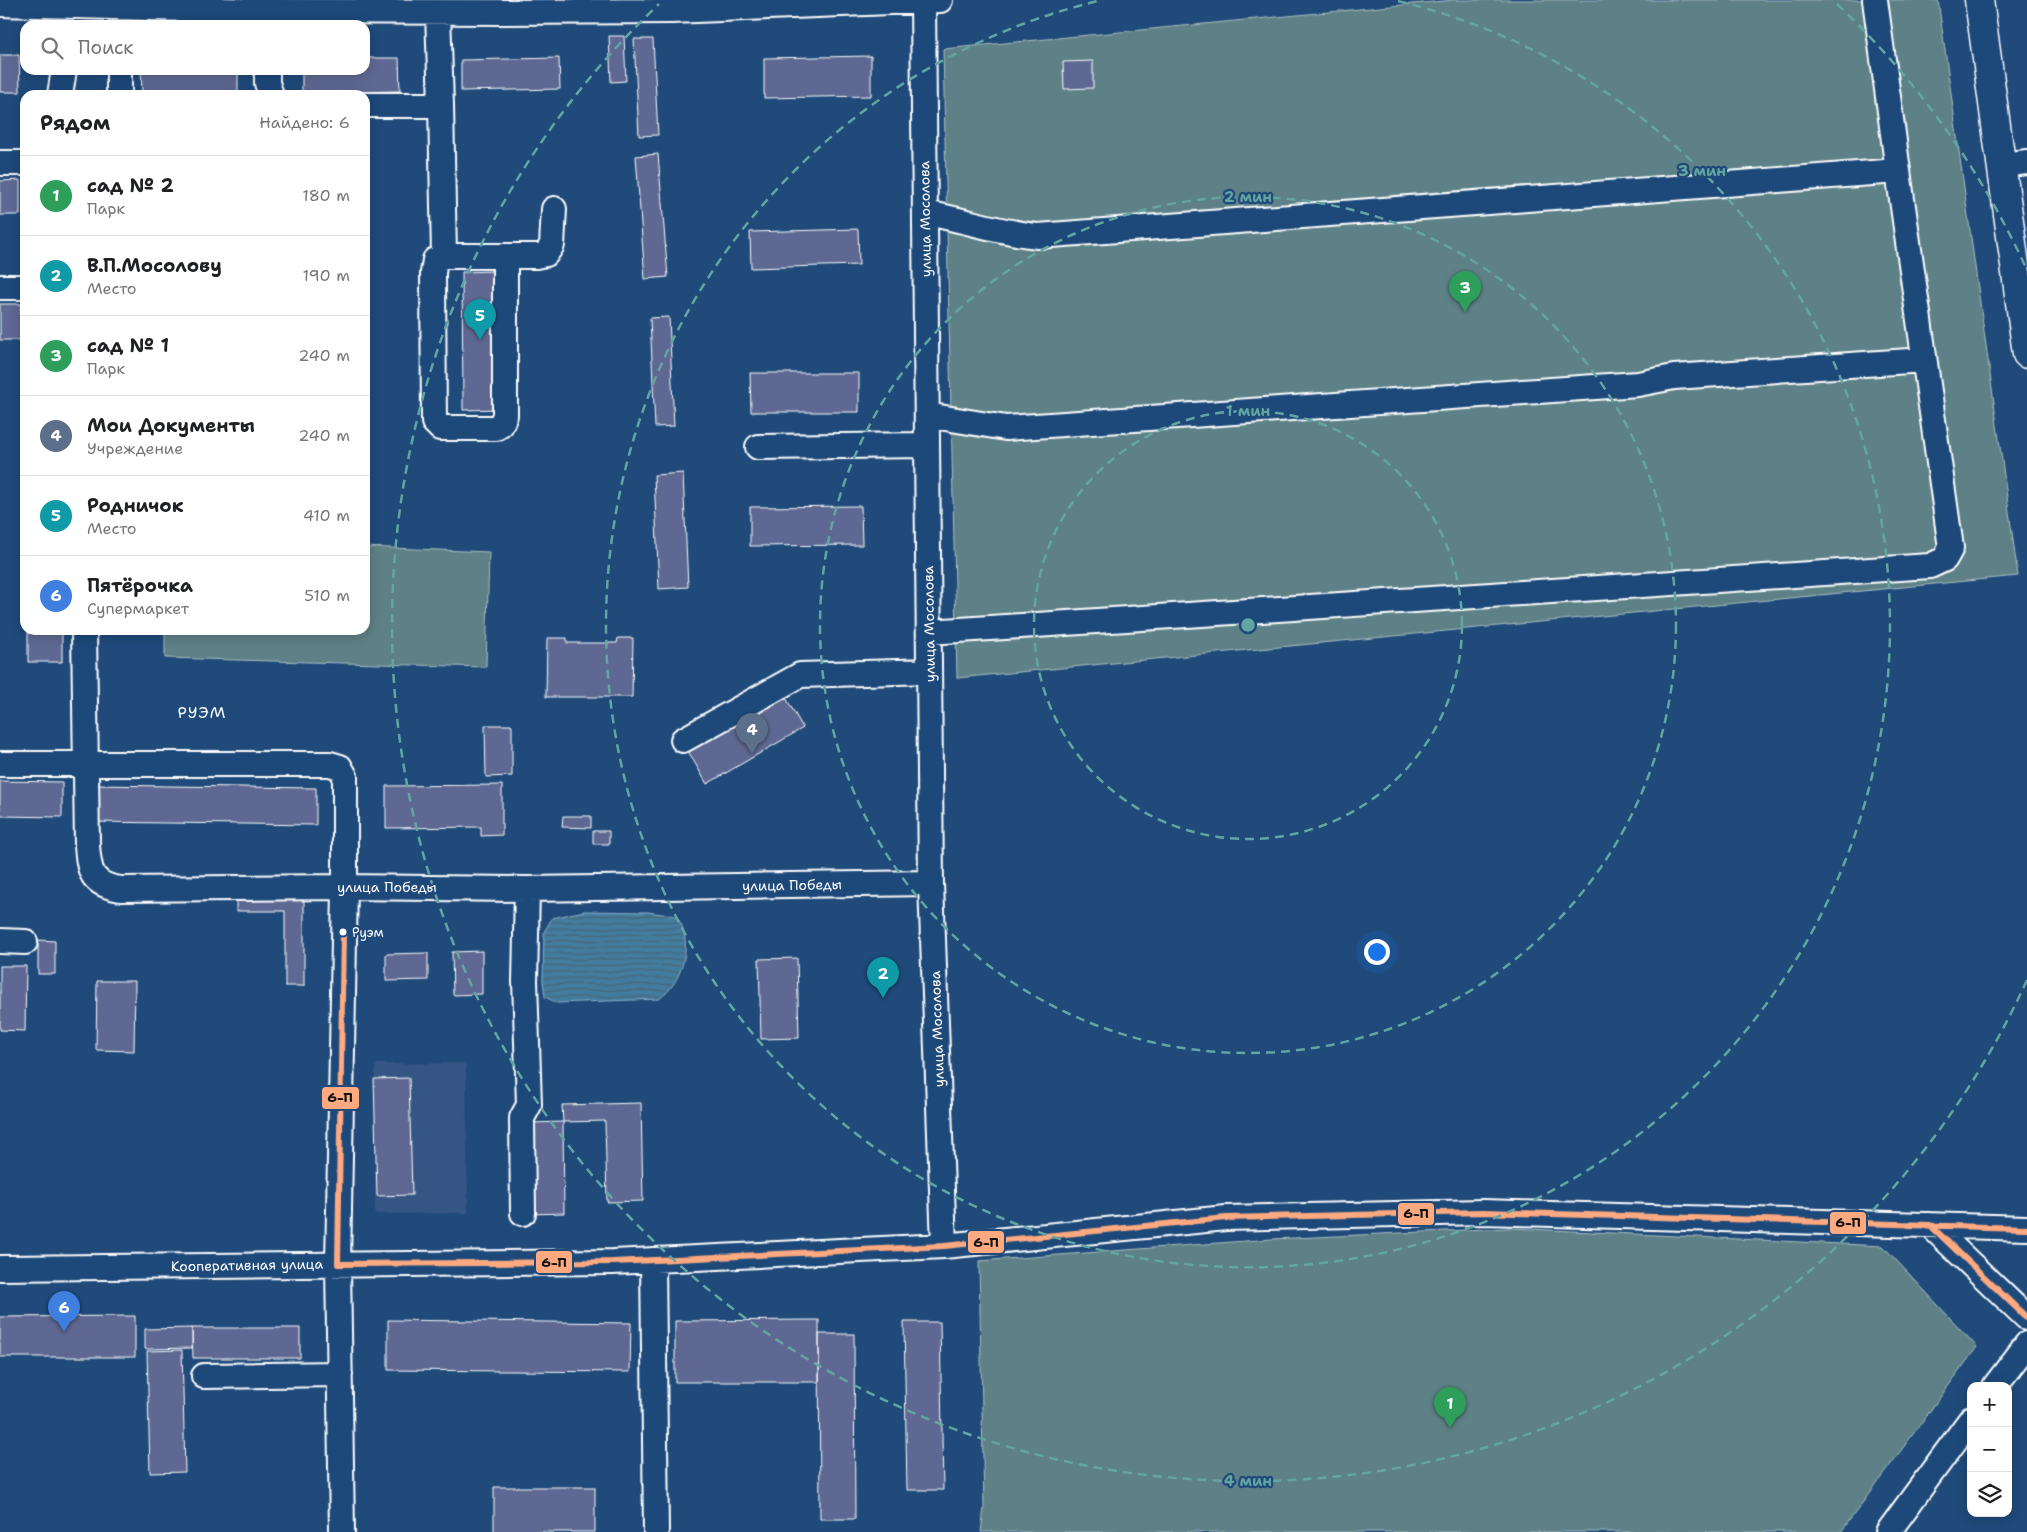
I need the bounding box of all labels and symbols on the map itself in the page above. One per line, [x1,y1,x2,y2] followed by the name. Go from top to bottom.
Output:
[915,160,935,277] street label: улица Мосолова
[1678,161,1726,181] text: 3 мин
[1224,187,1272,207] text: 2 мин
[1449,271,1481,312] pin: 3
[464,299,496,340] pin: 5
[1226,401,1270,421] text: 1 мин
[919,565,939,682] street label: улица Мосолова
[1239,616,1257,634] centre of rings
[178,702,226,723] district label: РУЭМ
[736,713,768,754] pin: 4
[742,875,842,895] street label: улица Победы
[337,878,437,896] street label: улица Победы
[352,924,384,941] place label: Руэм
[338,927,348,937] marker: Руэм
[1364,939,1390,965] your location
[867,957,899,998] pin: 2
[926,970,948,1088] street label: улица Мосолова
[321,1086,360,1110] line badge: 6-П
[327,1088,353,1106] text: 6-П
[1397,1202,1435,1226] line badge: 6-П
[1403,1204,1429,1222] text: 6-П
[1829,1211,1867,1235] line badge: 6-П
[1835,1213,1861,1231] text: 6-П
[967,1230,1005,1254] line badge: 6-П
[973,1233,999,1251] text: 6-П
[535,1250,573,1274] line badge: 6-П
[541,1253,567,1271] text: 6-П
[171,1255,324,1275] street label: Кооперативная улица
[48,1291,80,1332] pin: 6
[1434,1387,1466,1428] pin: 1
[1224,1471,1272,1491] text: 4 мин

